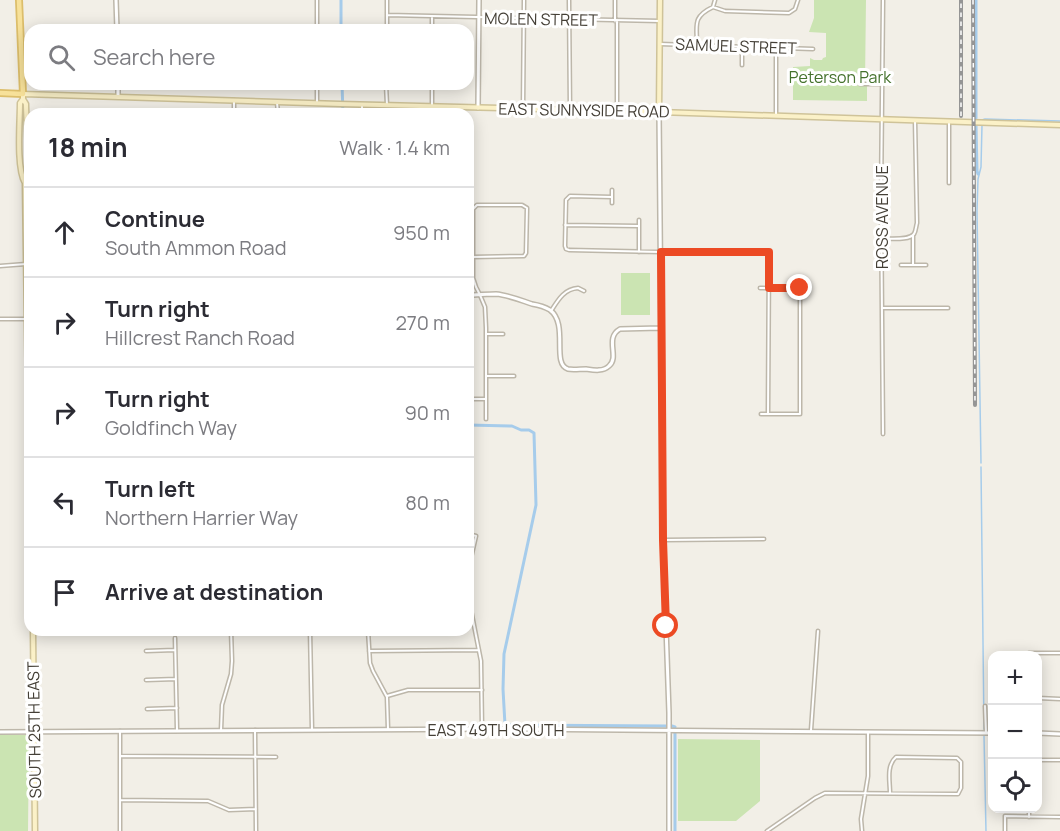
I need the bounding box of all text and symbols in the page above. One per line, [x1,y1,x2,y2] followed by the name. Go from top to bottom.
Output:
[484,7,599,31] street label: MOLEN STREET
[24,24,474,90] search box
[675,33,798,59] street label: SAMUEL STREET
[45,41,78,74] icon: search
[93,42,215,72] text: Search here
[789,66,892,88] park label: Peterson Park
[498,98,670,122] street label: EAST SUNNYSIDE ROAD
[48,129,127,165] text: 18 min
[339,134,450,161] text: Walk · 1.4 km
[871,165,893,269] street label: ROSS AVENUE
[105,204,205,234] text: Continue
[48,216,81,249] icon: ahead
[393,219,450,246] text: 950 m
[105,234,287,261] text: South Ammon Road
[786,274,812,300] route end
[105,294,210,324] text: Turn right
[48,306,81,339] icon: right
[395,309,450,336] text: 270 m
[105,324,295,351] text: Hillcrest Ranch Road
[105,384,210,414] text: Turn right
[48,396,81,429] icon: right
[404,399,450,426] text: 90 m
[105,414,237,441] text: Goldfinch Way
[105,474,195,504] text: Turn left
[48,486,81,519] icon: left
[405,489,450,516] text: 80 m
[105,504,298,531] text: Northern Harrier Way
[48,576,81,609] icon: arrive
[105,577,323,607] text: Arrive at destination
[652,612,678,638] route start
[988,651,1042,813] map controls
[988,651,1042,705] button: +
[22,661,46,799] street label: SOUTH 25TH EAST
[988,705,1042,759] button: −
[427,719,565,741] street label: EAST 49TH SOUTH
[988,759,1042,813] button: locate

